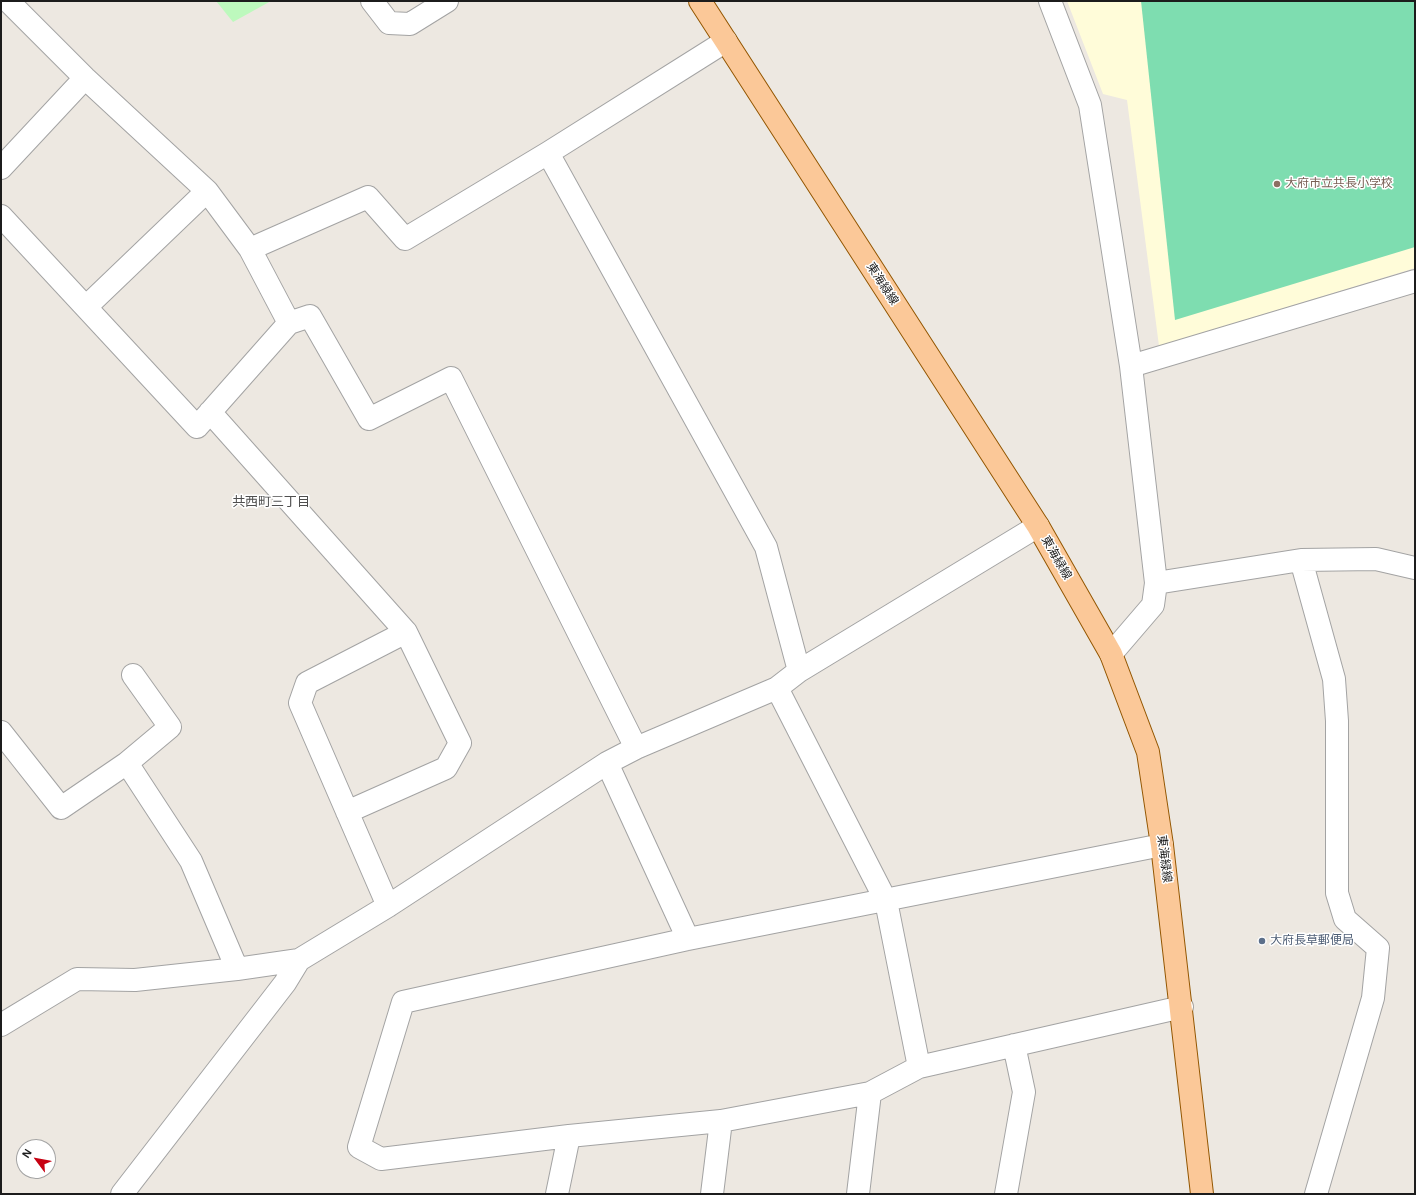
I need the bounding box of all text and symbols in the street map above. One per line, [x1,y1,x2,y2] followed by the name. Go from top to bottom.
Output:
[1285,177,1393,191] place label: 大府市立共長小学校
[1272,179,1282,189] marker: 大府市立共長小学校
[863,260,901,308] street label: 東海緑線
[232,494,310,510] district label: 共西町三丁目
[1038,534,1074,582] street label: 東海緑線
[1154,834,1174,884] street label: 東海緑線
[1270,934,1354,948] place label: 大府長草郵便局
[1257,936,1267,946] marker: 大府長草郵便局
[16,1139,56,1179] north arrow
[19,1147,34,1160] text: N

